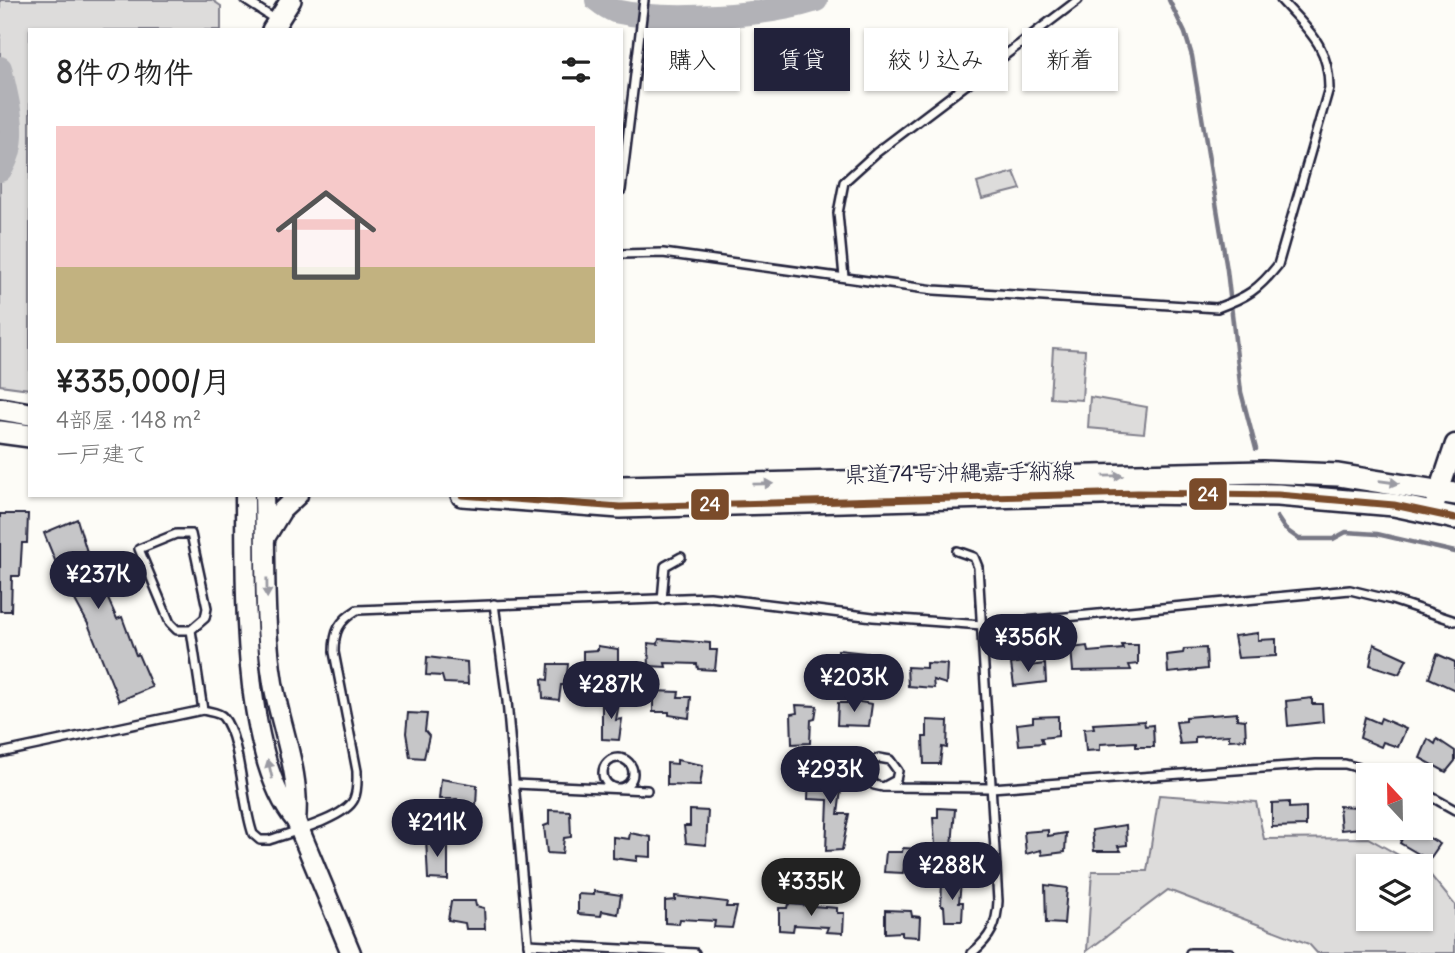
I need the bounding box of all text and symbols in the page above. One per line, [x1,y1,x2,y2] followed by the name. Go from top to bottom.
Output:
[644,28,740,91] chip: 購入
[754,28,850,91] chip: 賃貸
[864,28,1008,91] chip: 絞り込み
[1022,28,1118,91] chip: 新着
[557,51,595,89] icon: filters
[56,53,193,91] text: 8件の物件
[263,172,389,298] icon: home
[56,362,231,400] text: ¥335,000/月
[56,405,201,434] text: 4部屋 · 148 m²
[56,439,148,468] text: 一戸建て
[843,455,1075,489] street label: 県道74号沖縄嘉手納線
[1102,470,1124,481] one-way arrow
[1188,477,1228,511] line badge: 24
[1378,477,1400,488] one-way arrow
[752,478,774,489] one-way arrow
[1197,482,1219,506] text: 24
[690,488,730,521] line badge: 24
[699,492,721,516] text: 24
[49,552,147,611] pin: ¥237K
[66,559,130,588] text: ¥237K
[261,577,272,599] one-way arrow
[979,614,1077,674] pin: ¥356K
[994,622,1062,651] text: ¥356K
[805,654,903,714] pin: ¥203K
[562,662,660,721] pin: ¥287K
[820,662,888,691] text: ¥203K
[579,669,643,698] text: ¥287K
[781,746,879,806] pin: ¥293K
[797,754,863,783] text: ¥293K
[265,758,276,780] one-way arrow
[1356,763,1433,840] north arrow
[1356,763,1433,931] map controls
[388,800,486,859] pin: ¥211K
[408,807,466,836] text: ¥211K
[903,842,1001,902] pin: ¥288K
[919,850,985,879] text: ¥288K
[1356,854,1433,931] button: layers
[762,858,860,918] pin: ¥335K
[777,866,845,895] text: ¥335K

